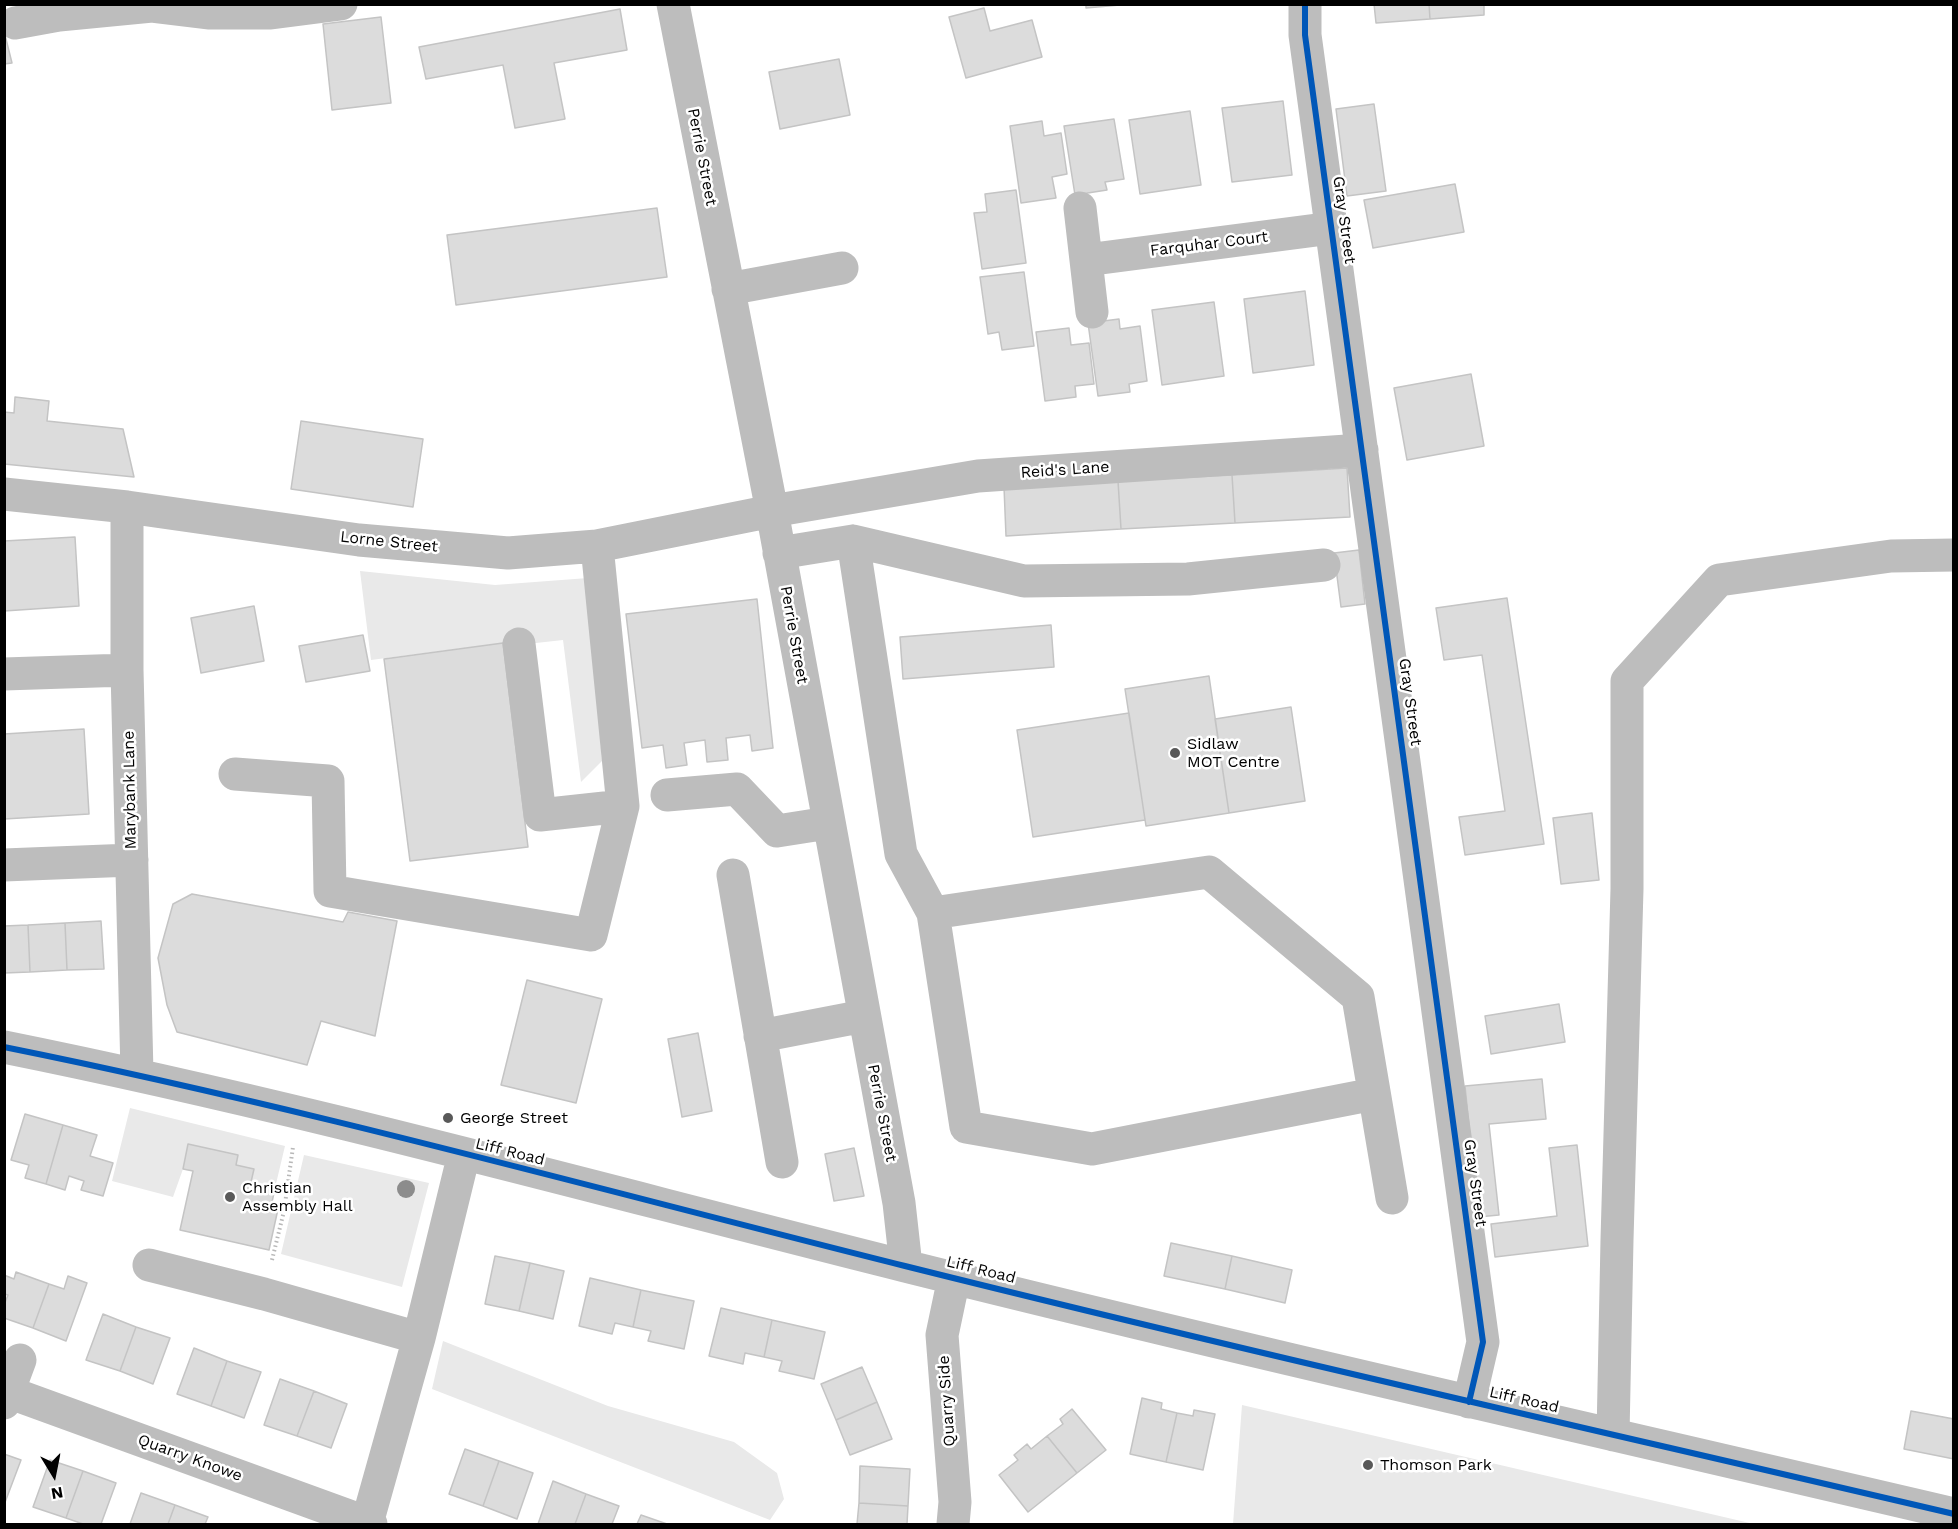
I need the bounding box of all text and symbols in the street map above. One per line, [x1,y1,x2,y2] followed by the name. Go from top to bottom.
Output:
[683,107,721,207] street label: Perrie Street
[1328,175,1360,265] street label: Gray Street
[1149,227,1269,261] street label: Farquhar Court
[1020,457,1110,483] street label: Reid's Lane
[339,527,439,557] street label: Lorne Street
[776,585,812,685] street label: Perrie Street
[1394,657,1426,747] street label: Gray Street
[119,730,141,850] street label: Marybank Lane
[1187,734,1280,772] place label: Sidlaw MOT Centre
[1168,746,1182,760] marker: Sidlaw MOT Centre
[863,1063,901,1163] street label: Perrie Street
[460,1108,568,1128] place label: George Street
[441,1111,455,1125] marker: George Street
[473,1134,547,1170] street label: Liff Road
[1459,1138,1491,1228] street label: Gray Street
[242,1178,353,1216] place label: Christian Assembly Hall
[223,1190,237,1204] marker: Christian Assembly Hall
[944,1252,1018,1288] street label: Liff Road
[934,1355,960,1447] street label: Quarry Side
[1487,1383,1561,1417] street label: Liff Road
[135,1430,245,1486] street label: Quarry Knowe
[24,1445,84,1505] north arrow
[1380,1455,1492,1475] place label: Thomson Park
[1361,1458,1375,1472] marker: Thomson Park
[50,1483,65,1504] text: N

